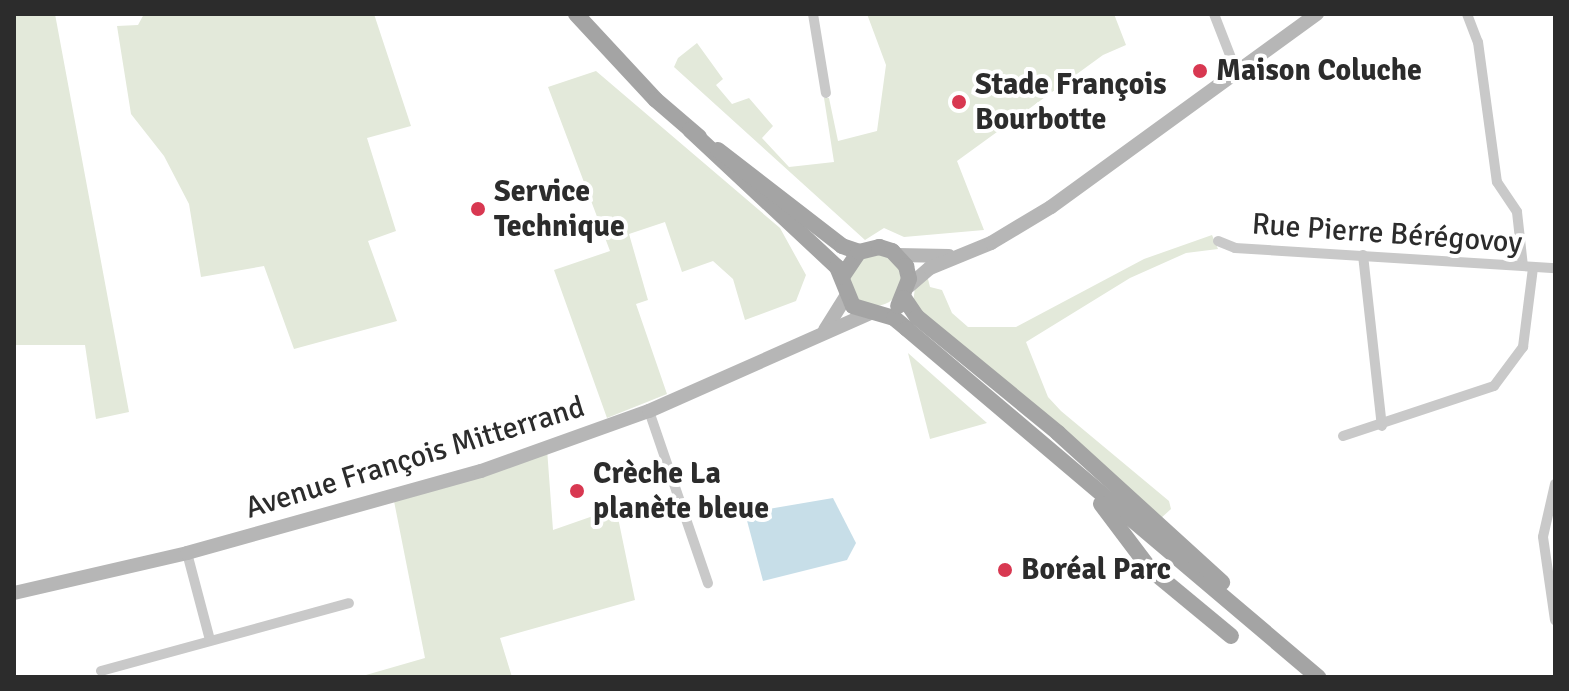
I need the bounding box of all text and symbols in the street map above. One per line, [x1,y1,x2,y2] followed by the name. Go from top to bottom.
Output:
[1216,53,1422,89] place label: Maison Coluche
[1191,62,1209,80] marker: Maison Coluche
[975,67,1167,138] place label: Stade François Bourbotte
[950,93,968,111] marker: Stade François Bourbotte
[494,174,625,244] place label: Service Technique
[469,200,487,218] marker: Service Technique
[1251,207,1523,261] street label: Rue Pierre Bérégovoy
[241,389,589,527] street label: Avenue François Mitterrand
[593,456,769,526] place label: Crèche La planète bleue
[568,482,586,500] marker: Crèche La planète bleue
[1021,552,1171,588] place label: Boréal Parc
[996,561,1014,579] marker: Boréal Parc

